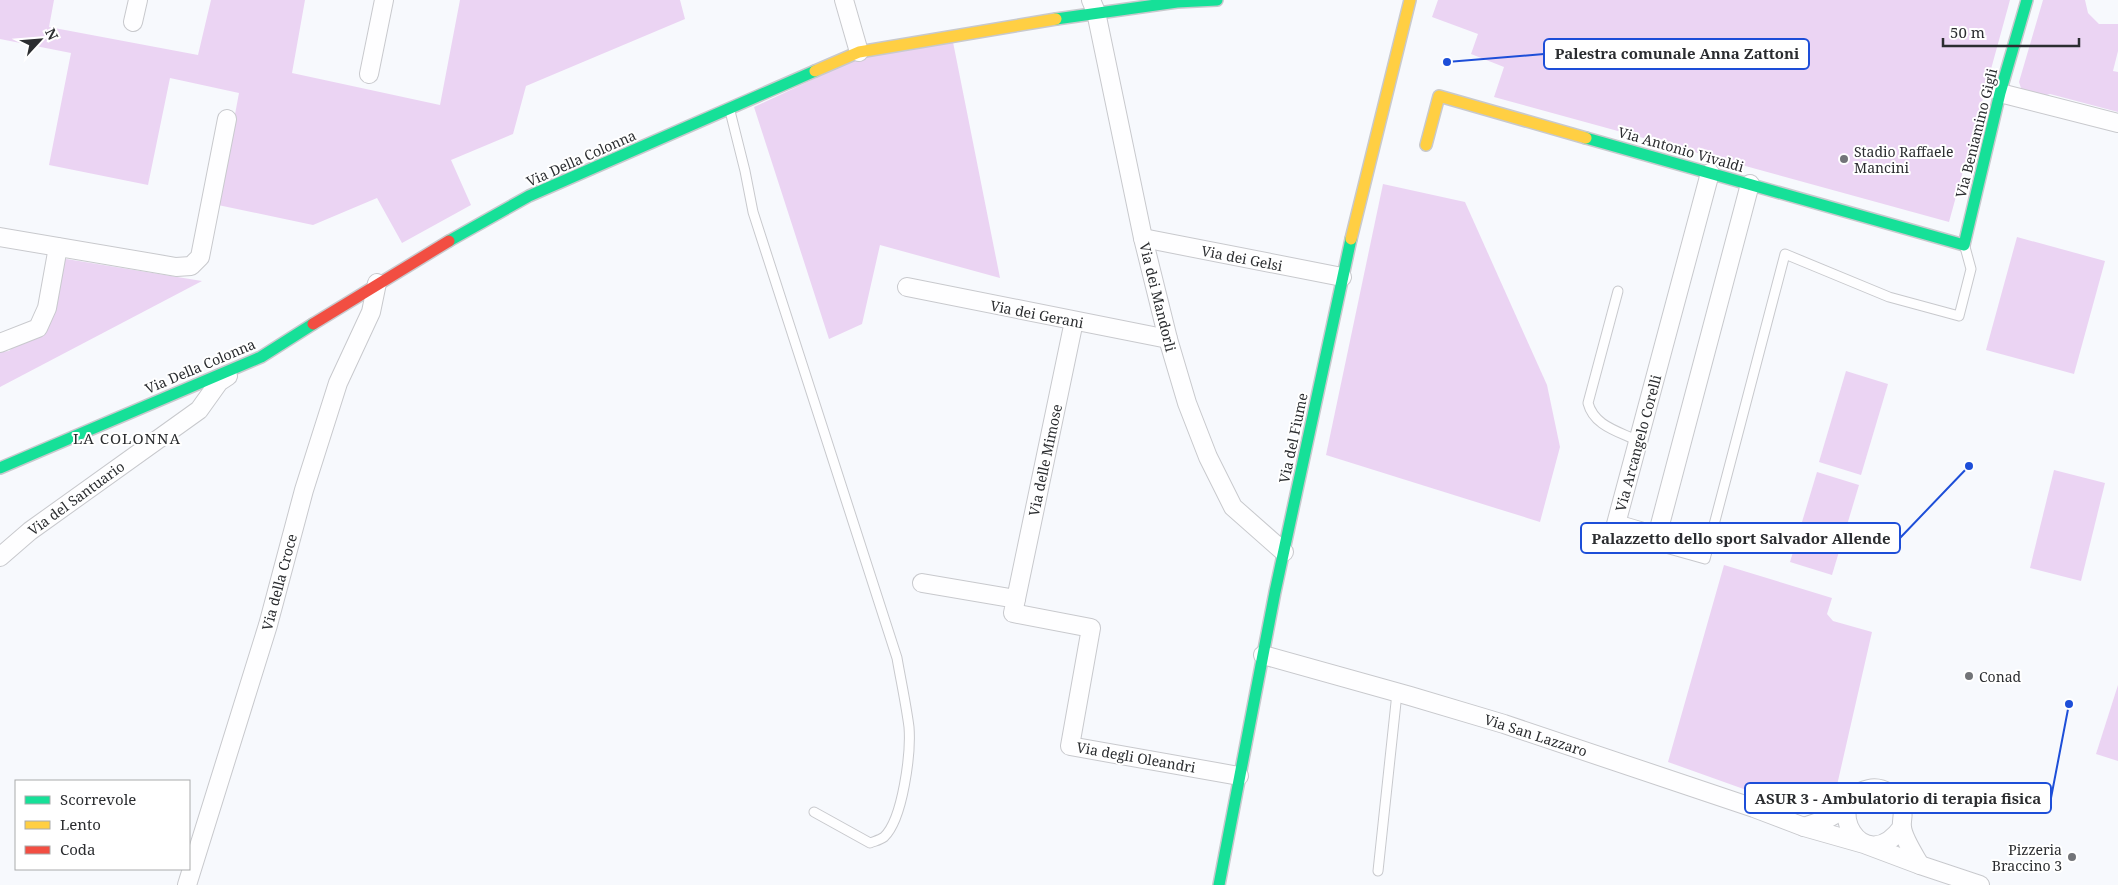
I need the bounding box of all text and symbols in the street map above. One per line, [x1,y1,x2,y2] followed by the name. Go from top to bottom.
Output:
[15,15,65,65] north arrow
[1943,15,2079,47] scale bar
[1950,22,1985,42] text: 50 m
[41,25,63,43] text: N
[1544,39,1809,69] callout: Palestra comunale Anna Zattoni
[1555,43,1800,63] text: Palestra comunale Anna Zattoni
[1951,66,2001,200] street label: Via Beniamino Gigli
[1616,122,1747,176] street label: Via Antonio Vivaldi
[523,125,639,191] street label: Via Della Colonna
[1854,142,1953,177] place label: Stadio Raffaele Mancini
[1838,153,1850,165] marker: Stadio Raffaele Mancini
[1135,240,1181,354] street label: Via dei Mandorli
[1200,241,1285,275] street label: Via dei Gelsi
[989,296,1086,332] street label: Via dei Gerani
[142,334,258,398] street label: Via Della Colonna
[1611,372,1666,513] street label: Via Arcangelo Corelli
[1274,391,1312,485] street label: Via del Fiume
[1024,402,1066,518] street label: Via delle Mimose
[73,428,181,448] district label: LA COLONNA
[24,457,128,539] street label: Via del Santuario
[1581,523,1900,553] callout: Palazzetto dello sport Salvador Allende
[1592,528,1890,548] text: Palazzetto dello sport Salvador Allende
[257,532,301,632] street label: Via della Croce
[1979,667,2022,686] place label: Conad
[1963,670,1975,682] marker: Conad
[1482,709,1590,761] street label: Via San Lazzaro
[1075,737,1197,777] street label: Via degli Oleandri
[15,780,190,870] legend
[1745,783,2051,813] callout: ASUR 3 - Ambulatorio di terapia fisica
[1755,788,2041,808] text: ASUR 3 - Ambulatorio di terapia fisica
[60,789,136,809] text: Scorrevole
[60,814,101,834] text: Lento
[60,839,96,859] text: Coda
[1992,840,2062,875] place label: Pizzeria Braccino 3
[2066,851,2078,863] marker: Pizzeria Braccino 3

